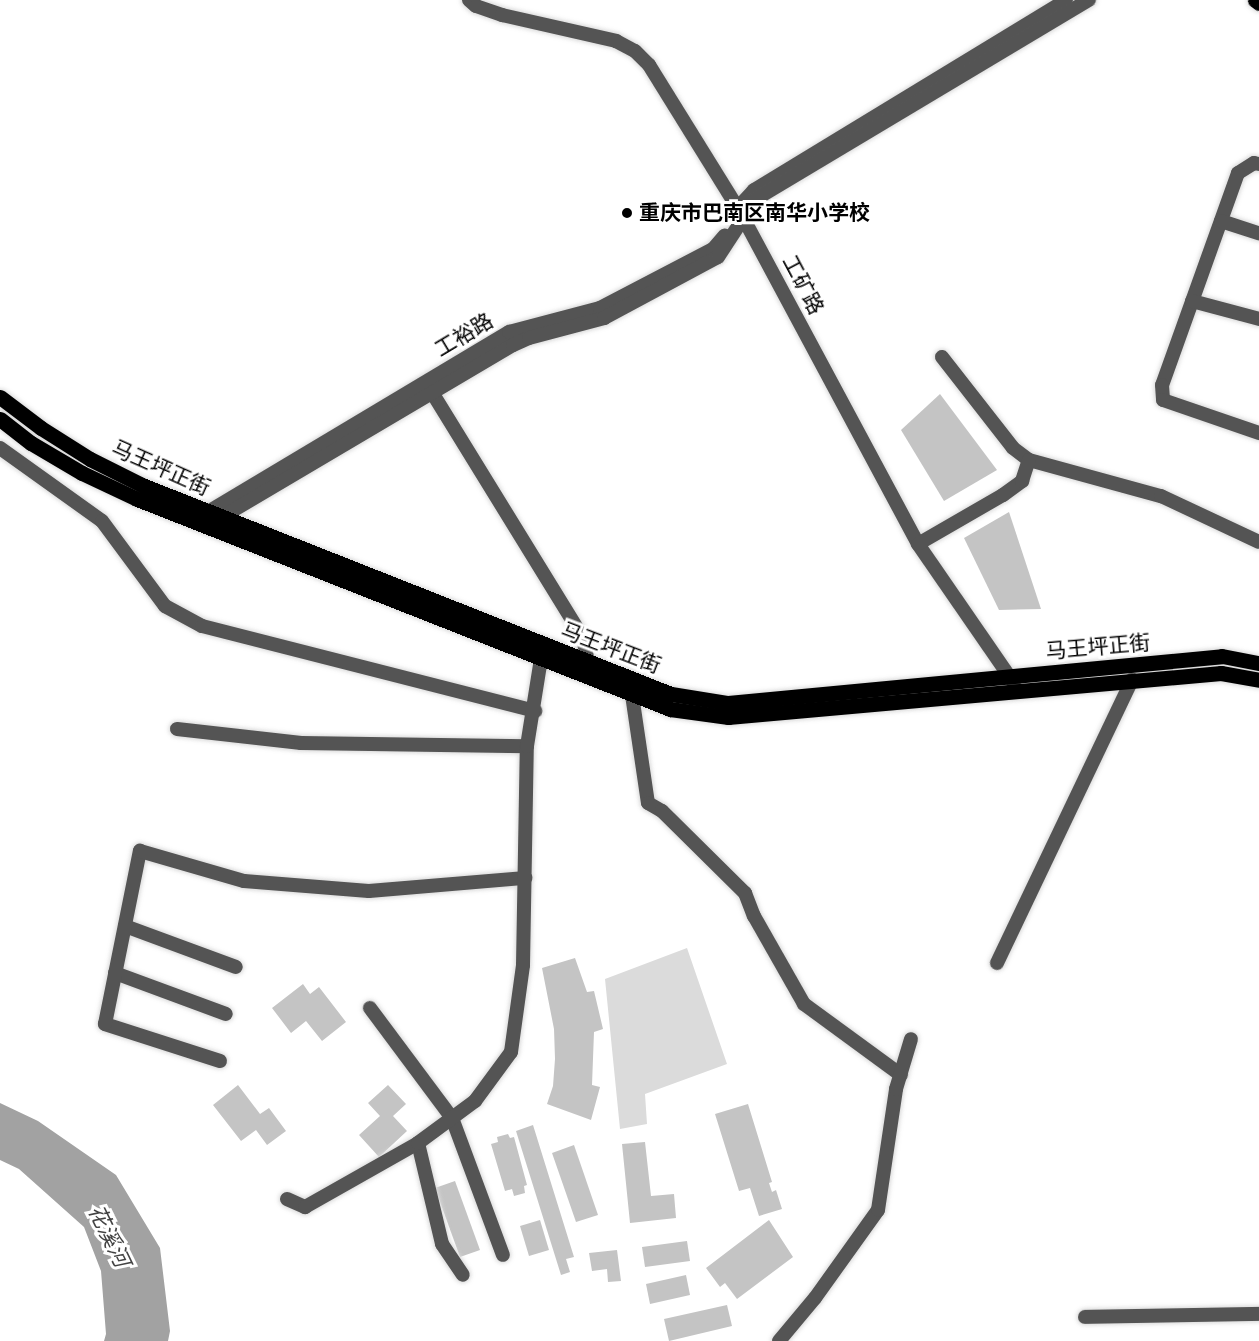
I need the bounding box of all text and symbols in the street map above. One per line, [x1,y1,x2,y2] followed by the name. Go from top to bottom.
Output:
[639,200,870,226] place label: 重庆市巴南区南华小学校
[620,206,634,220] marker: 重庆市巴南区南华小学校
[777,251,829,319] street label: 工矿路
[431,308,497,362] street label: 工裕路
[108,435,214,501] street label: 马王坪正街
[557,617,665,679] street label: 马王坪正街
[1045,630,1151,664] street label: 马王坪正街
[83,1201,135,1271] water label: 花溪河

